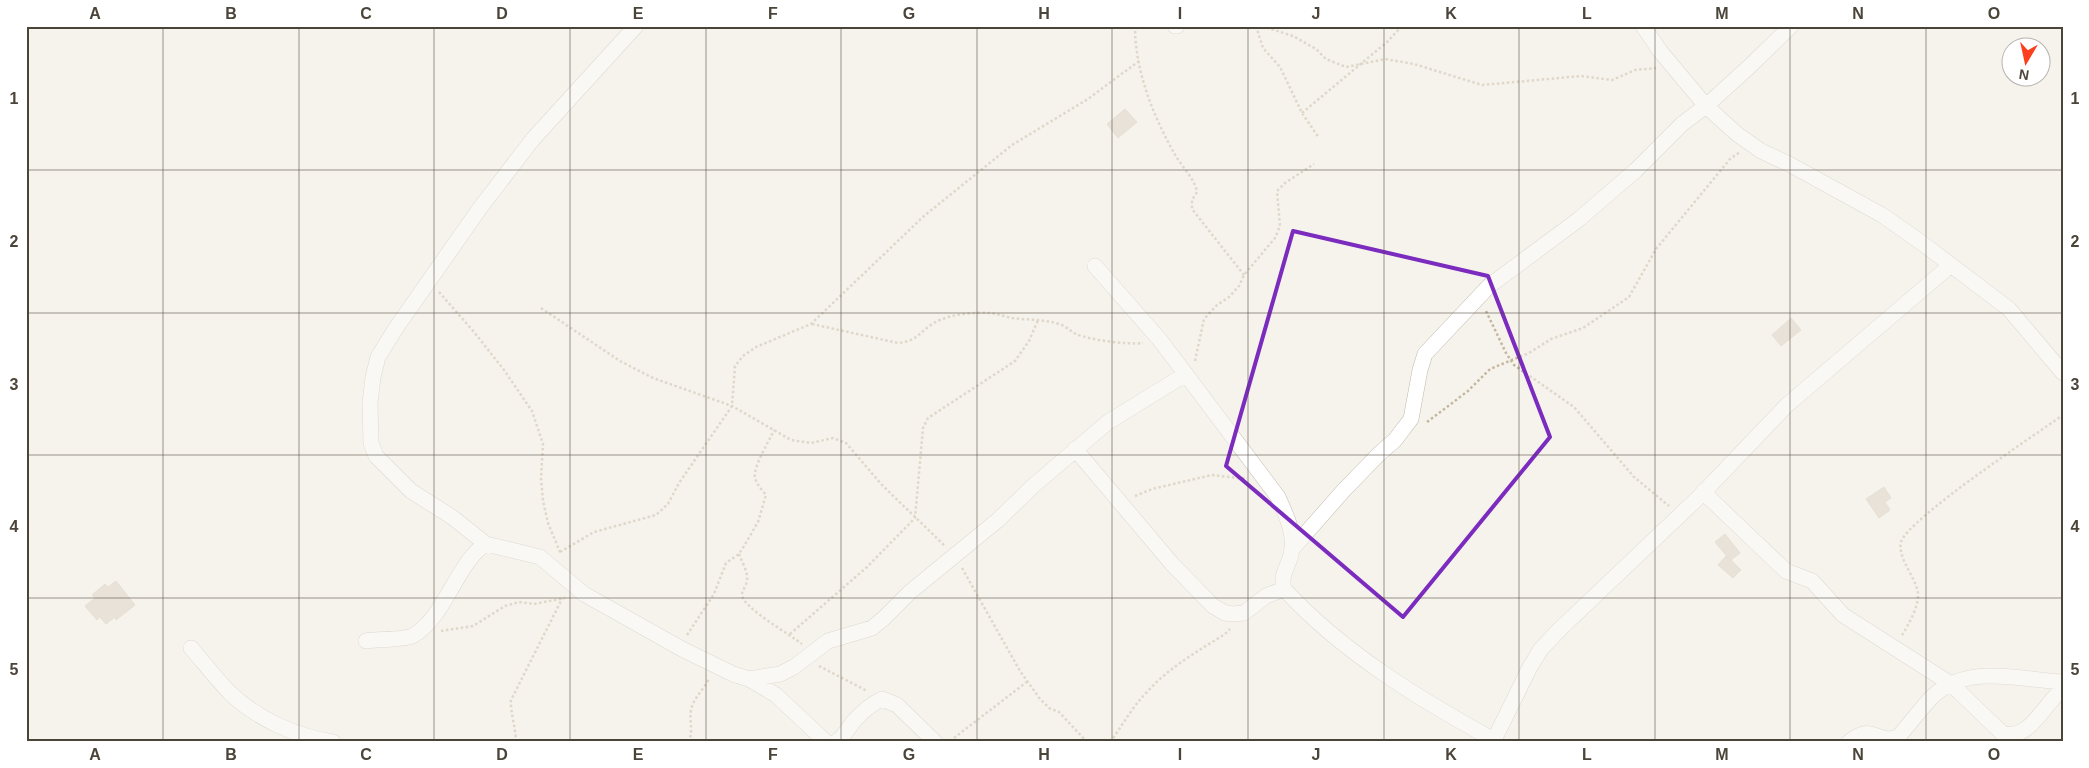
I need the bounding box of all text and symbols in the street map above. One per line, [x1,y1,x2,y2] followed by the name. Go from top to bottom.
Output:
[89,5,101,22] text: A
[225,5,237,22] text: B
[360,5,372,22] text: C
[496,5,508,22] text: D
[633,5,644,22] text: E
[768,5,778,22] text: F
[903,5,915,22] text: G
[1038,5,1050,22] text: H
[1178,5,1182,22] text: I
[1312,5,1320,22] text: J
[1445,5,1457,22] text: K
[1582,5,1592,22] text: L
[1715,5,1729,22] text: M
[1852,5,1864,22] text: N
[1988,5,2000,22] text: O
[2002,38,2052,88] north arrow
[2018,66,2030,84] text: N
[10,90,19,107] text: 1
[2071,90,2080,107] text: 1
[10,233,19,250] text: 2
[2071,233,2080,250] text: 2
[10,376,19,393] text: 3
[2071,376,2080,393] text: 3
[10,518,19,535] text: 4
[2071,518,2080,535] text: 4
[10,661,19,678] text: 5
[2071,661,2080,678] text: 5
[89,746,101,763] text: A
[225,746,237,763] text: B
[360,746,372,763] text: C
[496,746,508,763] text: D
[633,746,644,763] text: E
[768,746,778,763] text: F
[903,746,915,763] text: G
[1038,746,1050,763] text: H
[1178,746,1182,763] text: I
[1312,746,1320,763] text: J
[1445,746,1457,763] text: K
[1582,746,1592,763] text: L
[1715,746,1729,763] text: M
[1852,746,1864,763] text: N
[1988,746,2000,763] text: O

